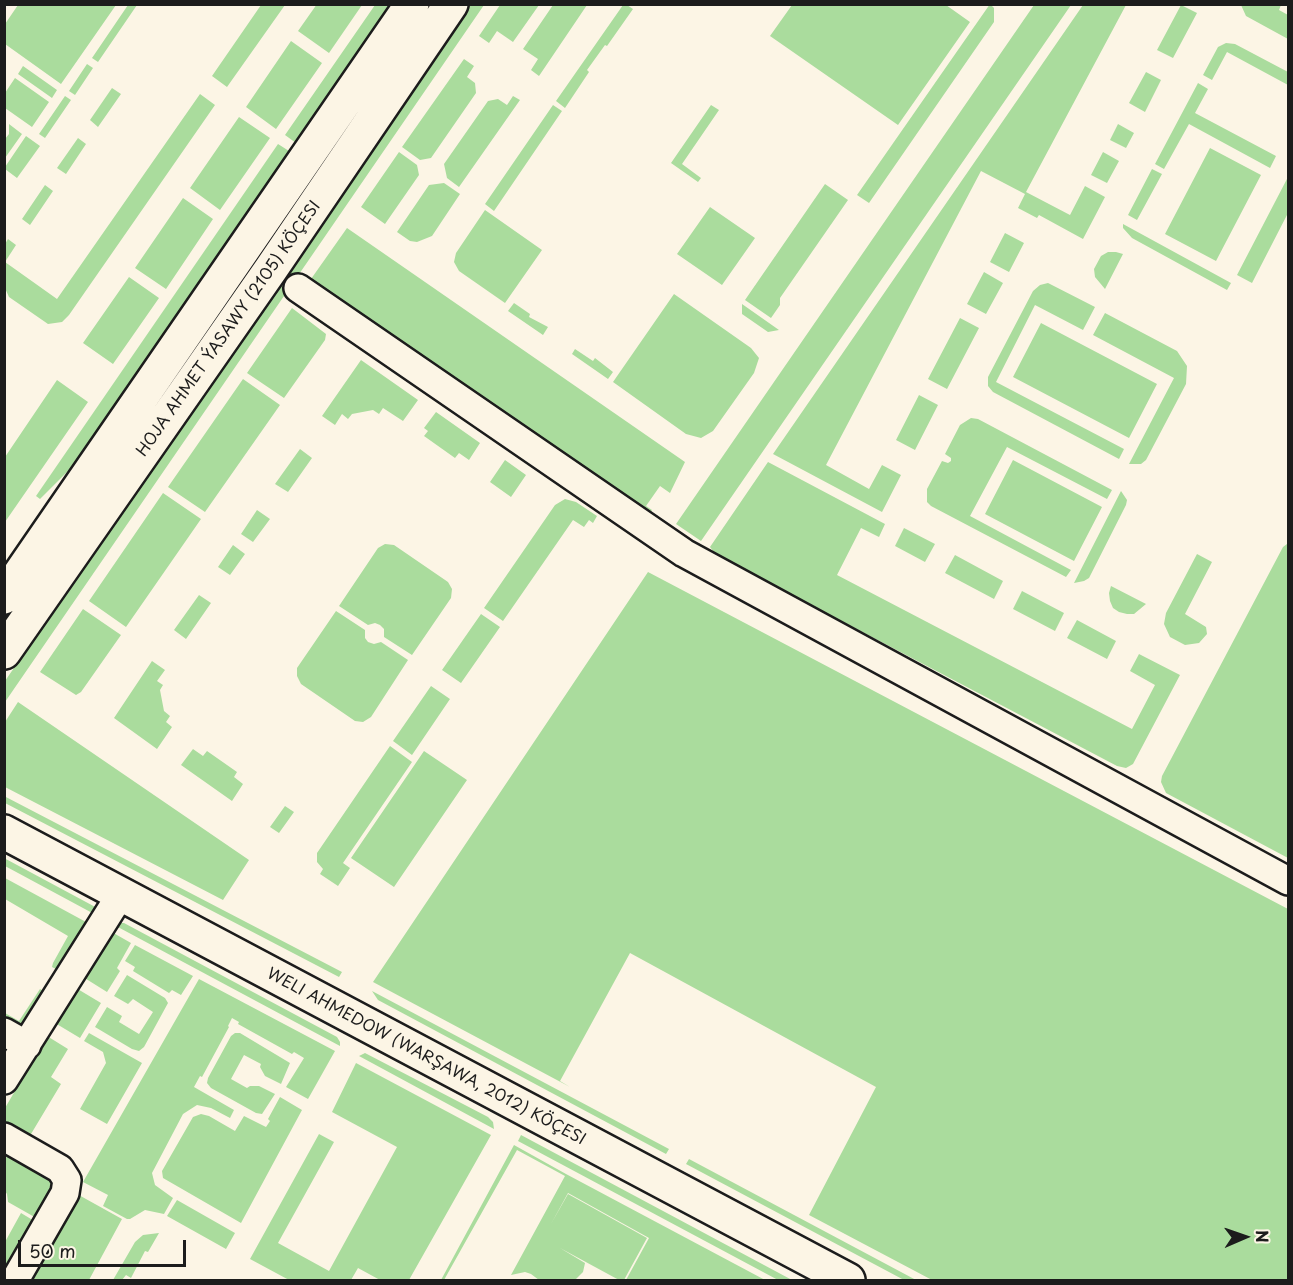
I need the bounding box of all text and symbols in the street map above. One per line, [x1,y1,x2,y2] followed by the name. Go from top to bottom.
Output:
[133,198,325,460] street label: HOJA AHMET ÝASAWY (2105) KÖÇESI
[263,964,589,1150] street label: WELI AHMEDOW (WARŞAWA, 2012) KÖÇESI
[1215,1207,1275,1267] north arrow
[21,1228,189,1266] scale bar
[1251,1230,1275,1243] text: N
[29,1237,76,1264] text: 50 m

